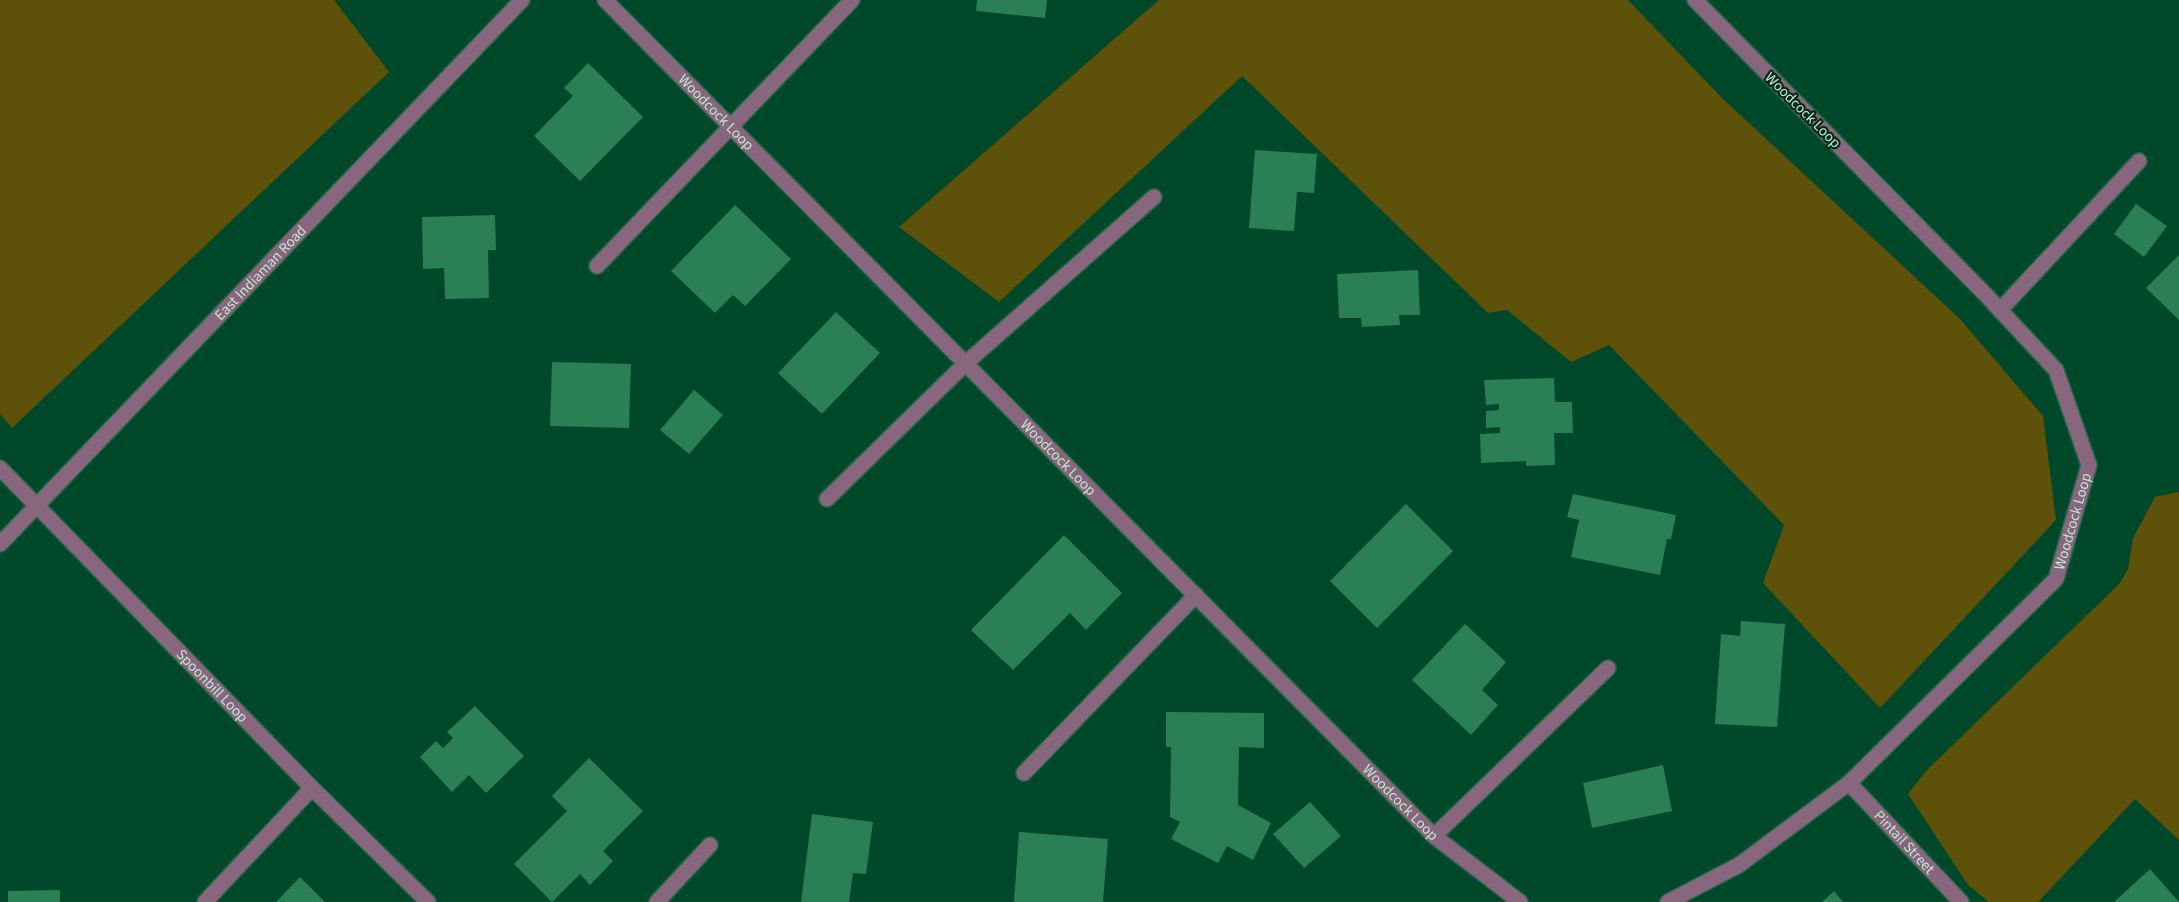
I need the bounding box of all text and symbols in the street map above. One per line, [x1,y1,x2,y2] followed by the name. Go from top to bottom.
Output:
[1760,68,1845,153] street label: Woodcock Loop
[673,70,759,155] street label: Woodcock Loop
[210,221,311,325] street label: East Indiaman Road
[1015,415,1101,501] street label: Woodcock Loop
[2049,470,2097,572] street label: Woodcock Loop
[171,645,253,727] street label: Spoonbill Loop
[1358,760,1443,846] street label: Woodcock Loop
[1869,806,1940,879] street label: Pintail Street

